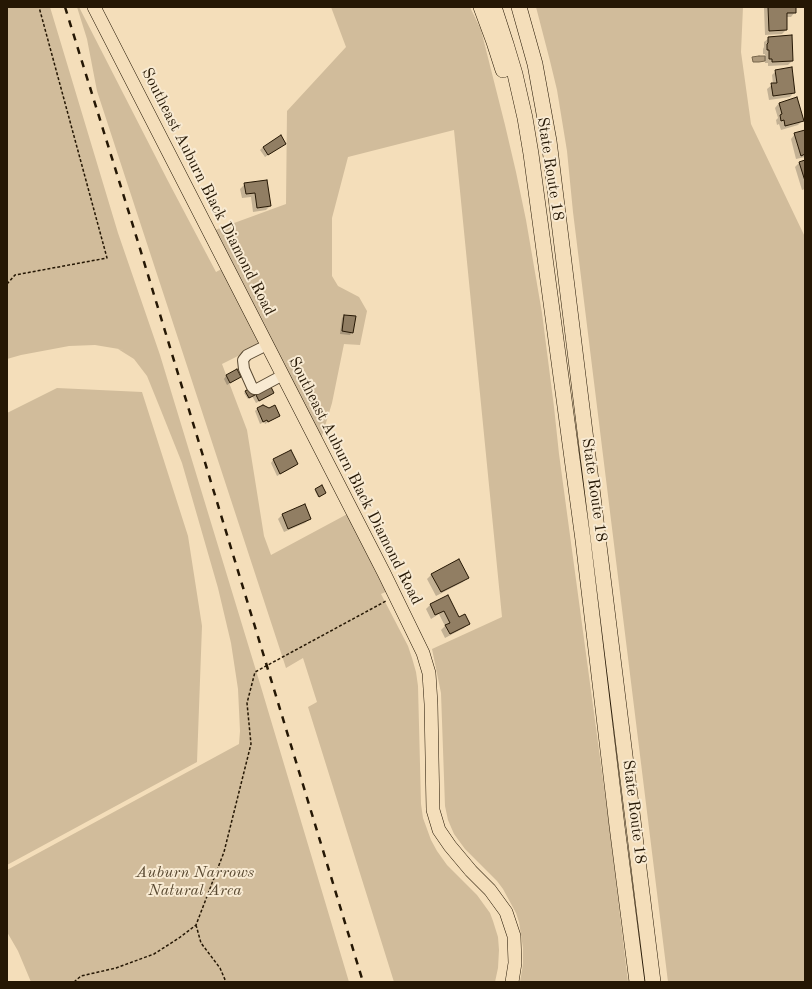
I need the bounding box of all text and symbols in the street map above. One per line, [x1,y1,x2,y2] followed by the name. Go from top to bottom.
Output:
[137,65,279,319] street label: Southeast Auburn Black Diamond Road
[532,116,568,222] street label: State Route 18
[284,354,426,608] street label: Southeast Auburn Black Diamond Road
[577,437,611,543] street label: State Route 18
[618,759,650,865] street label: State Route 18
[136,863,254,901] park label: Auburn Narrows Natural Area

